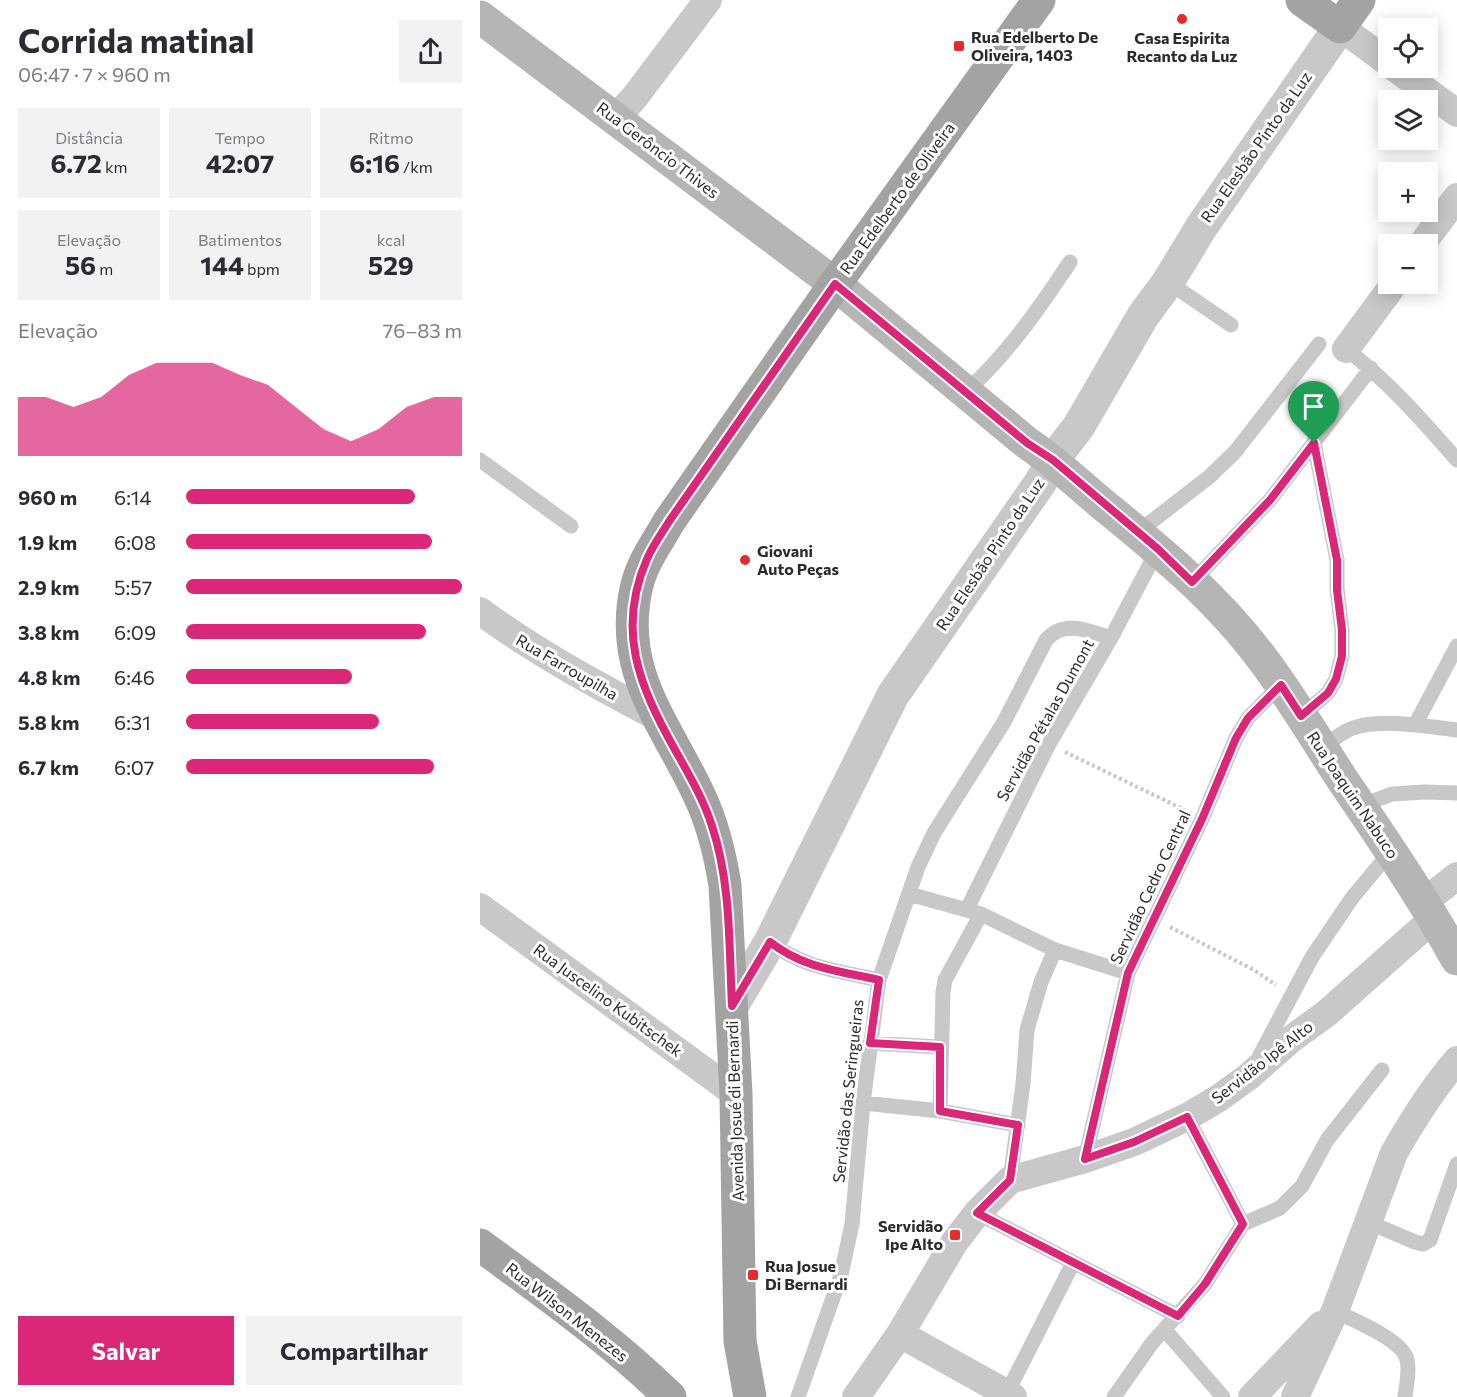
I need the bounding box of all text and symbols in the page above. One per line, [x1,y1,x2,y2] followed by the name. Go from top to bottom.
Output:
[1175,12,1189,26] marker: Casa Espirita Recanto da Luz
[1378,18,1438,294] map controls
[1378,18,1438,78] button: locate
[18,19,254,60] text: Corrida matinal
[399,20,462,83] button: share
[971,27,1098,64] place label: Rua Edelberto De Oliveira, 1403
[1126,28,1238,65] place label: Casa Espirita Recanto da Luz
[952,39,966,53] marker: Rua Edelberto De Oliveira, 1403
[18,62,171,86] text: 06:47 · 7 × 960 m
[1196,68,1315,226] street label: Rua Elesbão Pinto da Luz
[1378,90,1438,150] button: layers
[594,98,723,202] street label: Rua Gerôncio Thives
[835,118,958,277] street label: Rua Edelberto de Oliveira
[55,128,123,147] text: Distância
[215,128,265,147] text: Tempo
[369,128,413,147] text: Ritmo
[50,147,102,178] text: 6.72
[206,147,274,178] text: 42:07
[349,147,400,178] text: 6:16
[102,157,128,176] text: km
[400,157,433,176] text: /km
[1378,162,1438,222] button: +
[57,230,121,249] text: Elevação
[198,230,282,249] text: Batimentos
[377,230,405,249] text: kcal
[1378,234,1438,294] button: −
[65,249,96,280] text: 56
[200,249,244,280] text: 144
[368,249,414,280] text: 529
[96,259,113,278] text: m
[244,259,280,278] text: bpm
[18,318,98,342] text: Elevação
[383,318,462,342] text: 76–83 m
[1288,381,1339,443] pin
[1297,390,1330,423] icon: arrive
[931,474,1048,634] street label: Rua Elesbão Pinto da Luz
[18,485,77,509] text: 960 m
[114,485,151,509] text: 6:14
[18,530,77,554] text: 1.9 km
[114,530,156,554] text: 6:08
[757,541,839,578] place label: Giovani Auto Peças
[738,553,752,567] marker: Giovani Auto Peças
[18,575,79,599] text: 2.9 km
[114,575,152,599] text: 5:57
[18,620,80,644] text: 3.8 km
[114,620,156,644] text: 6:09
[513,630,622,703] street label: Rua Farroupilha
[992,635,1097,804] street label: Servidão Pétalas Dumont
[18,665,80,689] text: 4.8 km
[114,665,155,689] text: 6:46
[18,710,80,734] text: 5.8 km
[114,710,151,734] text: 6:31
[1304,728,1403,862] street label: Rua Joaquim Nabuco
[18,755,79,779] text: 6.7 km
[114,755,154,779] text: 6:07
[1105,807,1194,967] street label: Servidão Cedro Central
[530,939,687,1060] street label: Rua Juscelino Kubitschek
[828,998,867,1184] street label: Servidão das Seringueiras
[1207,1016,1316,1107] street label: Servidão Ipê Alto
[722,1020,747,1202] street label: Avenida Josué di Bernardi
[878,1216,943,1253] place label: Servidão Ipe Alto
[948,1228,962,1242] marker: Servidão Ipe Alto
[765,1256,848,1293] place label: Rua Josue Di Bernardi
[503,1258,632,1365] street label: Rua Wilson Menezes
[746,1268,760,1282] marker: Rua Josue Di Bernardi
[18,1316,234,1385] button: Salvar
[246,1316,462,1385] button: Compartilhar

